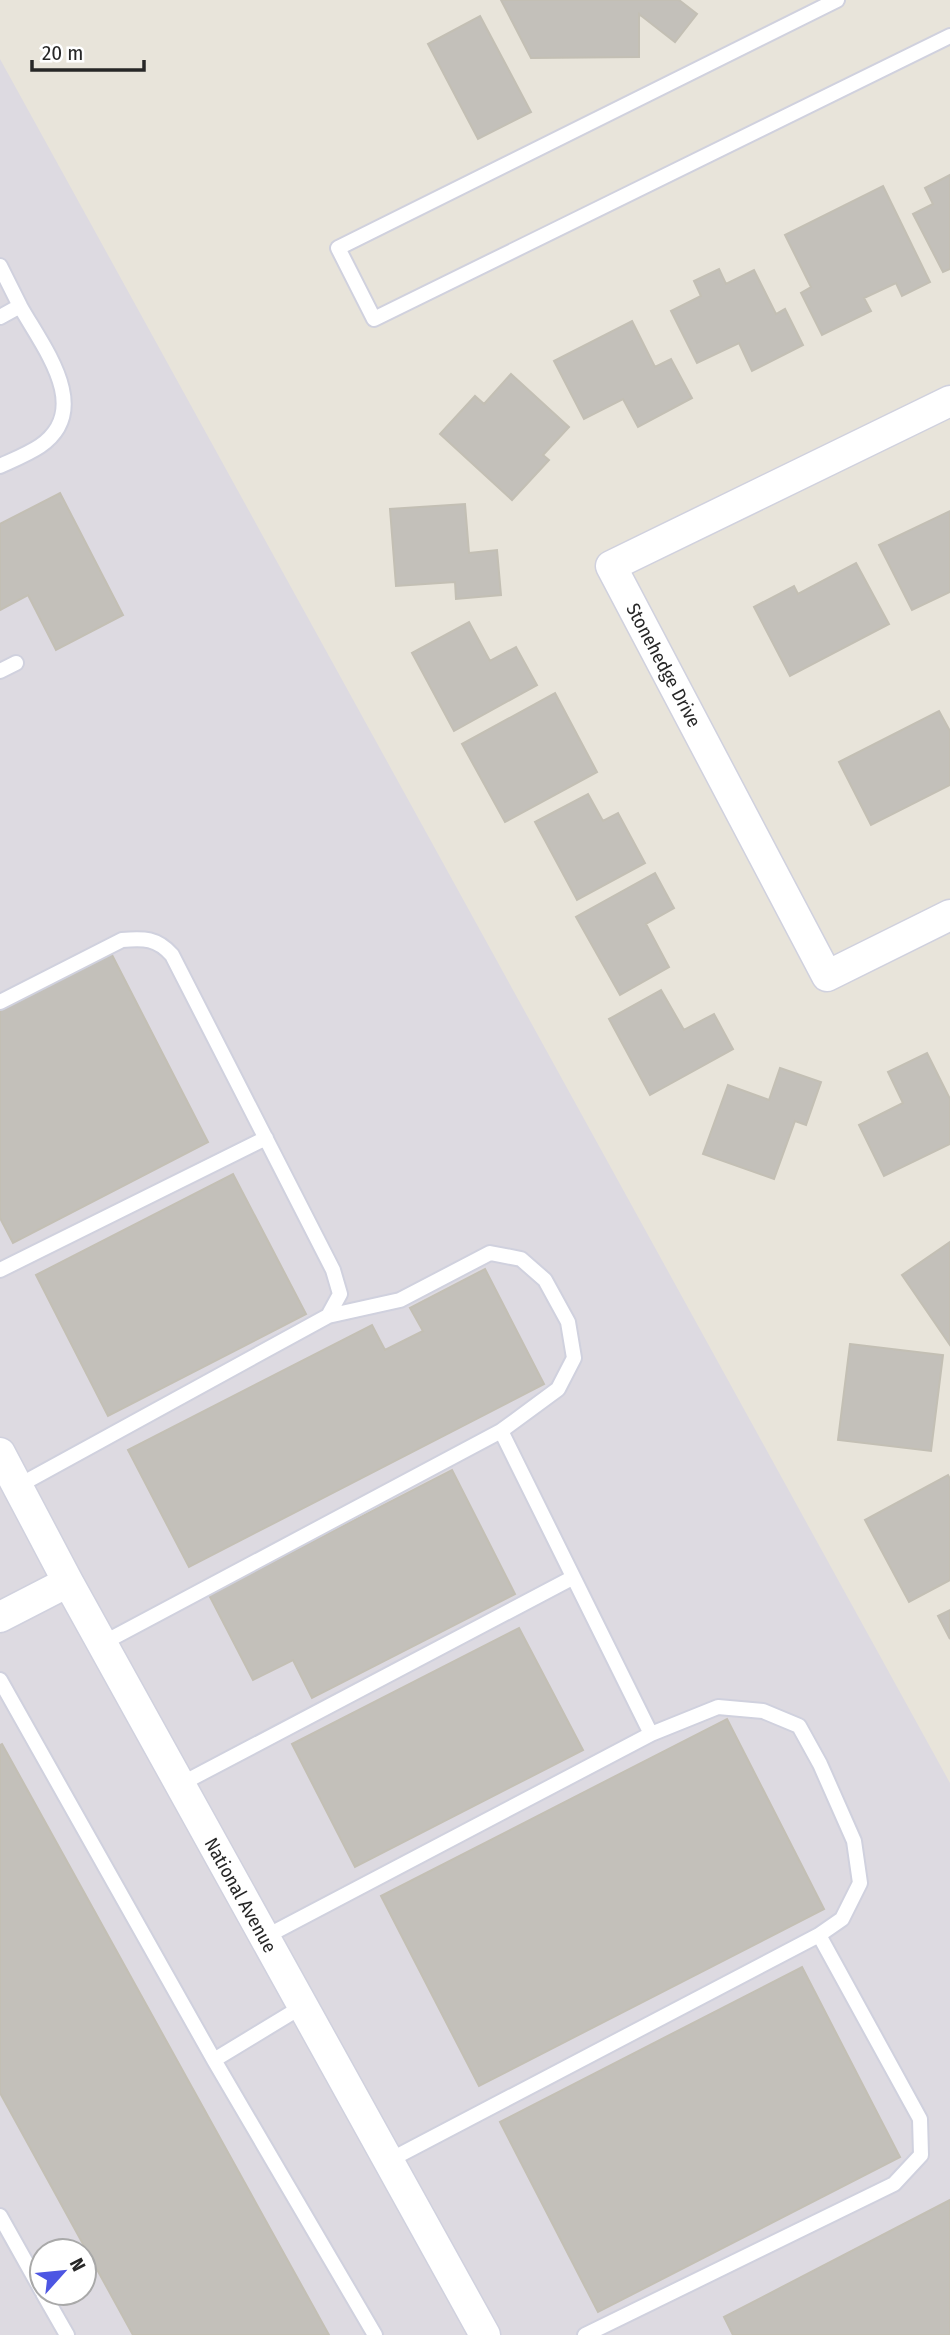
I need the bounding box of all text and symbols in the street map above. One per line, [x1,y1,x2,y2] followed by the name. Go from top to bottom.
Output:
[32,28,144,72] scale bar
[42,40,83,66] text: 20 m
[621,599,706,731] street label: Stonehedge Drive
[200,1834,282,1957] street label: National Avenue
[28,2237,98,2307] north arrow
[65,2254,91,2275] text: N

